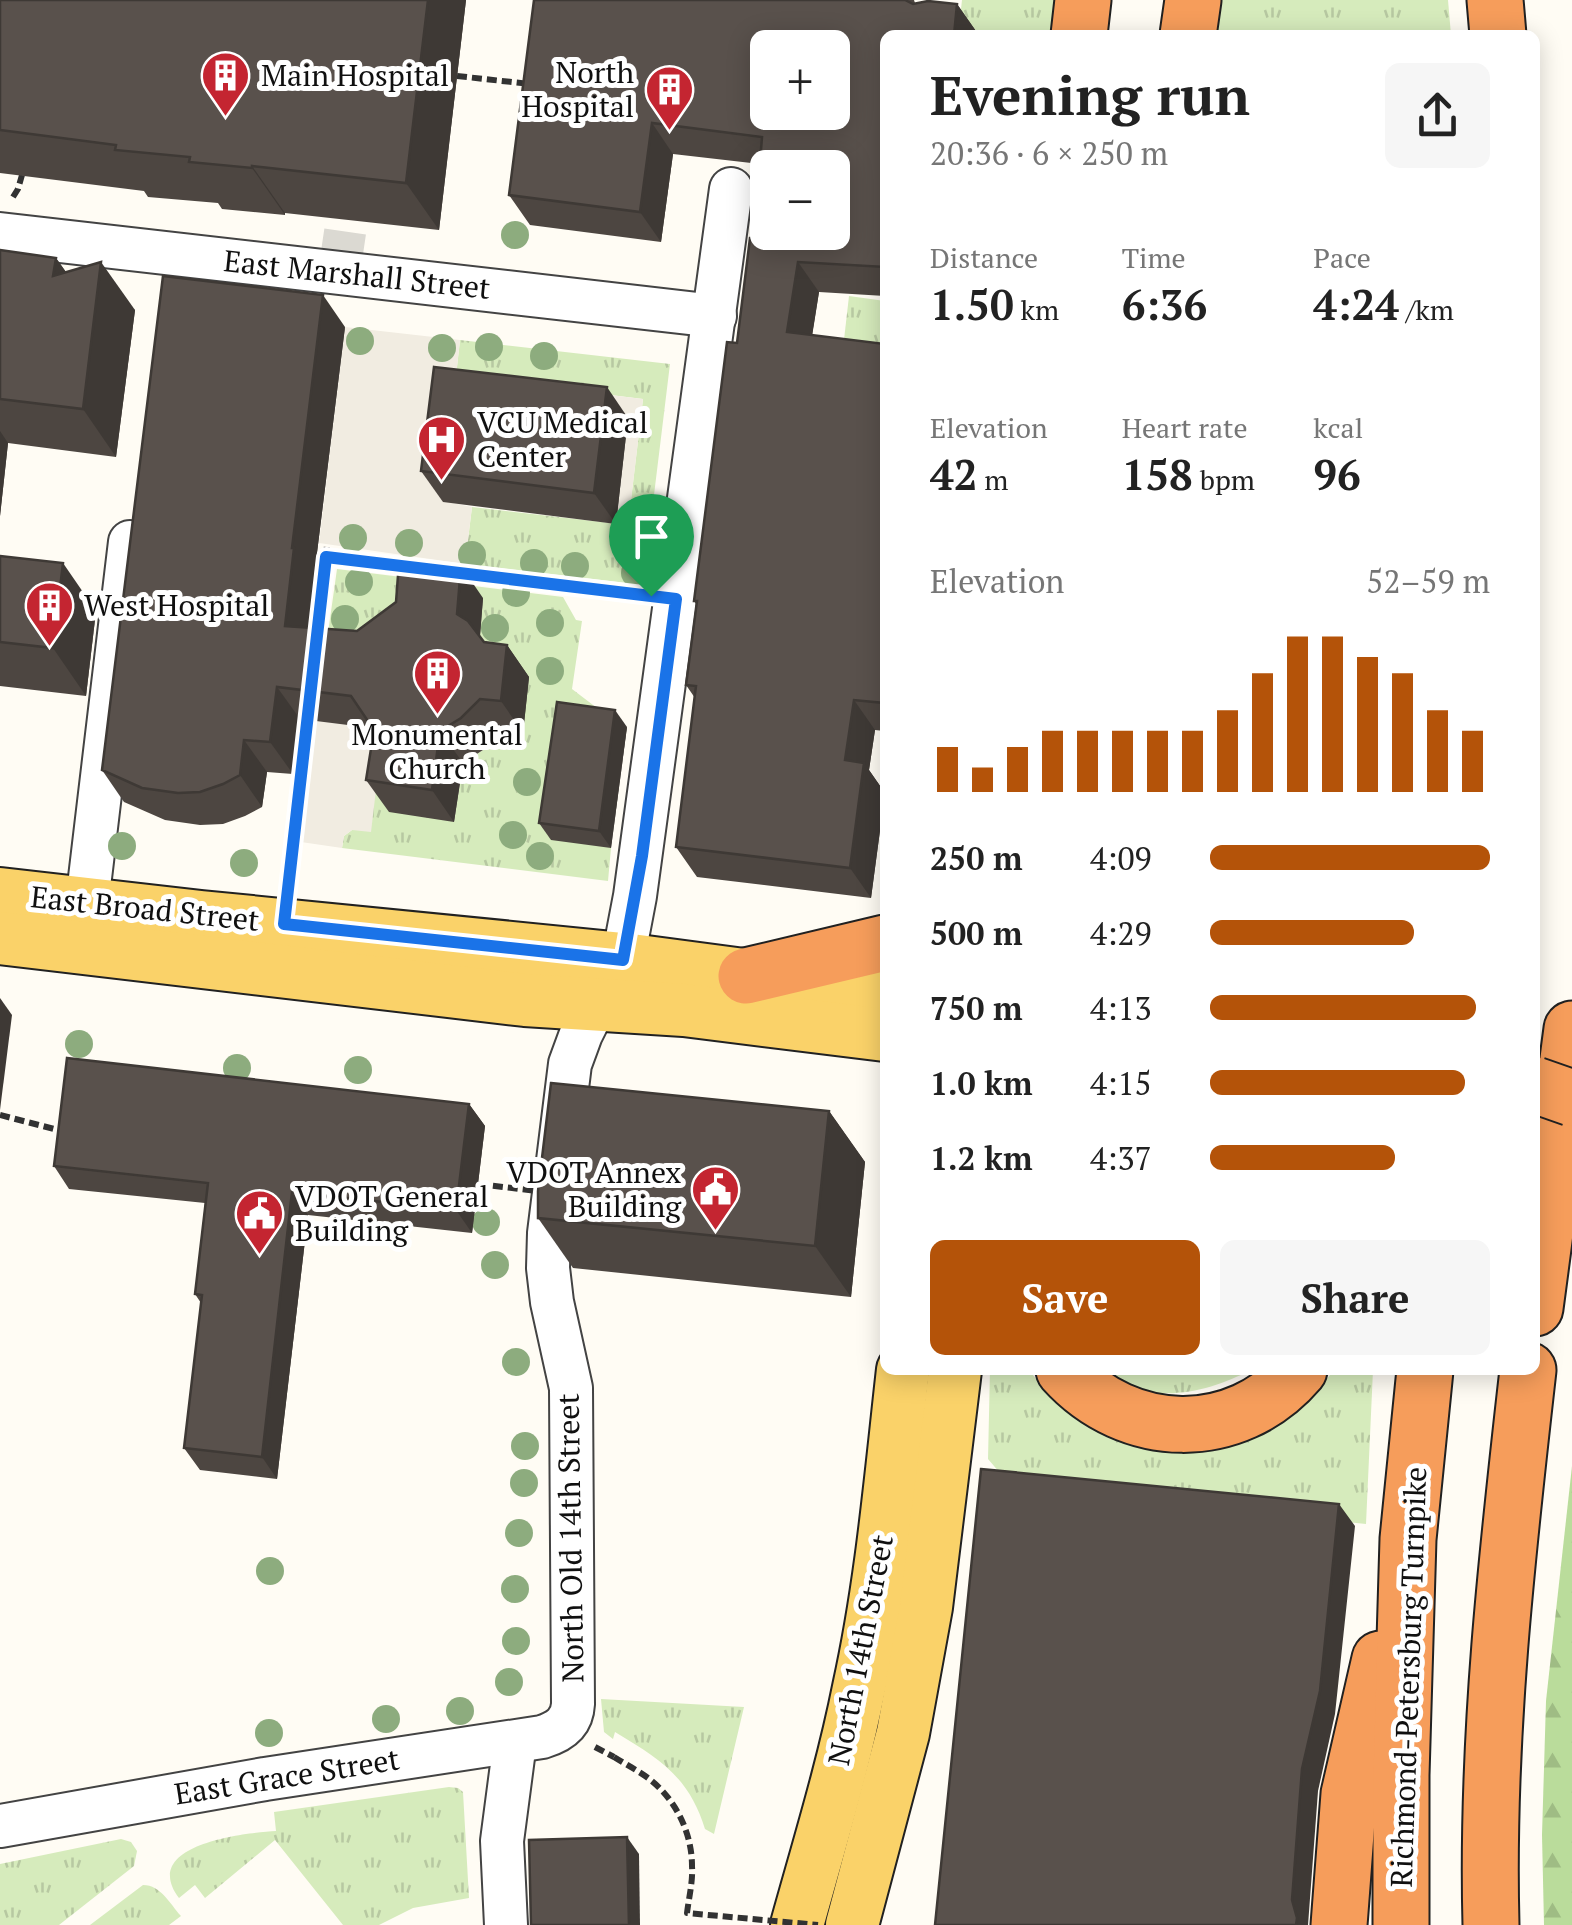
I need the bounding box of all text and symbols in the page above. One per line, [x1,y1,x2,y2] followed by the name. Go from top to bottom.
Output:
[750,30,850,250] map controls
[750,30,850,130] button: +
[200,50,252,118] building icon: Main Hospital
[521,52,634,126] place label: North Hospital
[261,55,449,95] place label: Main Hospital
[930,58,1250,131] text: Evening run
[1385,63,1490,168] button: share
[643,64,695,132] building icon: North Hospital
[930,132,1168,174] text: 20:36 · 6 × 250 m
[750,150,850,250] button: −
[930,239,1038,276] text: Distance
[1122,239,1186,276] text: Time
[1313,239,1371,276] text: Pace
[222,240,492,308] street label: East Marshall Street
[930,276,1014,332] text: 1.50
[1122,276,1207,332] text: 6:36
[1313,276,1399,332] text: 4:24
[1014,291,1059,328] text: km
[1399,291,1454,328] text: /km
[477,402,648,476] place label: VCU Medical Center
[930,409,1048,446] text: Elevation
[1122,409,1248,446] text: Heart rate
[1313,409,1363,446] text: kcal
[416,414,468,482] hospital icon: VCU Medical Center
[930,446,977,502] text: 42
[1122,446,1193,502] text: 158
[1313,446,1361,502] text: 96
[977,461,1008,498] text: m
[1193,461,1255,498] text: bpm
[609,494,694,597] pin
[624,509,679,564] icon: arrive
[930,560,1064,602] text: Elevation
[1366,560,1490,602] text: 52–59 m
[23,580,75,648] building icon: West Hospital
[84,585,269,625] place label: West Hospital
[411,648,463,716] building icon: Monumental Church
[351,714,523,788] place label: Monumental Church
[930,837,1022,879] text: 250 m
[1090,837,1152,879] text: 4:09
[29,876,261,940] street label: East Broad Street
[930,912,1022,954] text: 500 m
[1090,912,1152,954] text: 4:29
[930,987,1022,1029] text: 750 m
[1090,987,1152,1029] text: 4:13
[930,1062,1033,1104] text: 1.0 km
[1090,1062,1152,1104] text: 4:15
[930,1137,1033,1179] text: 1.2 km
[1090,1137,1152,1179] text: 4:37
[506,1152,682,1226] place label: VDOT Annex Building
[690,1164,742,1232] public building icon: VDOT Annex Building
[295,1176,488,1250] place label: VDOT General Building
[234,1188,286,1256] public building icon: VDOT General Building
[930,1240,1200,1355] button: Save
[1220,1240,1490,1355] button: Share
[547,1393,593,1683] street label: North Old 14th Street
[1381,1466,1435,1888] street label: Richmond-Petersburg Turnpike
[818,1531,902,1769] street label: North 14th Street
[172,1738,402,1814] street label: East Grace Street

